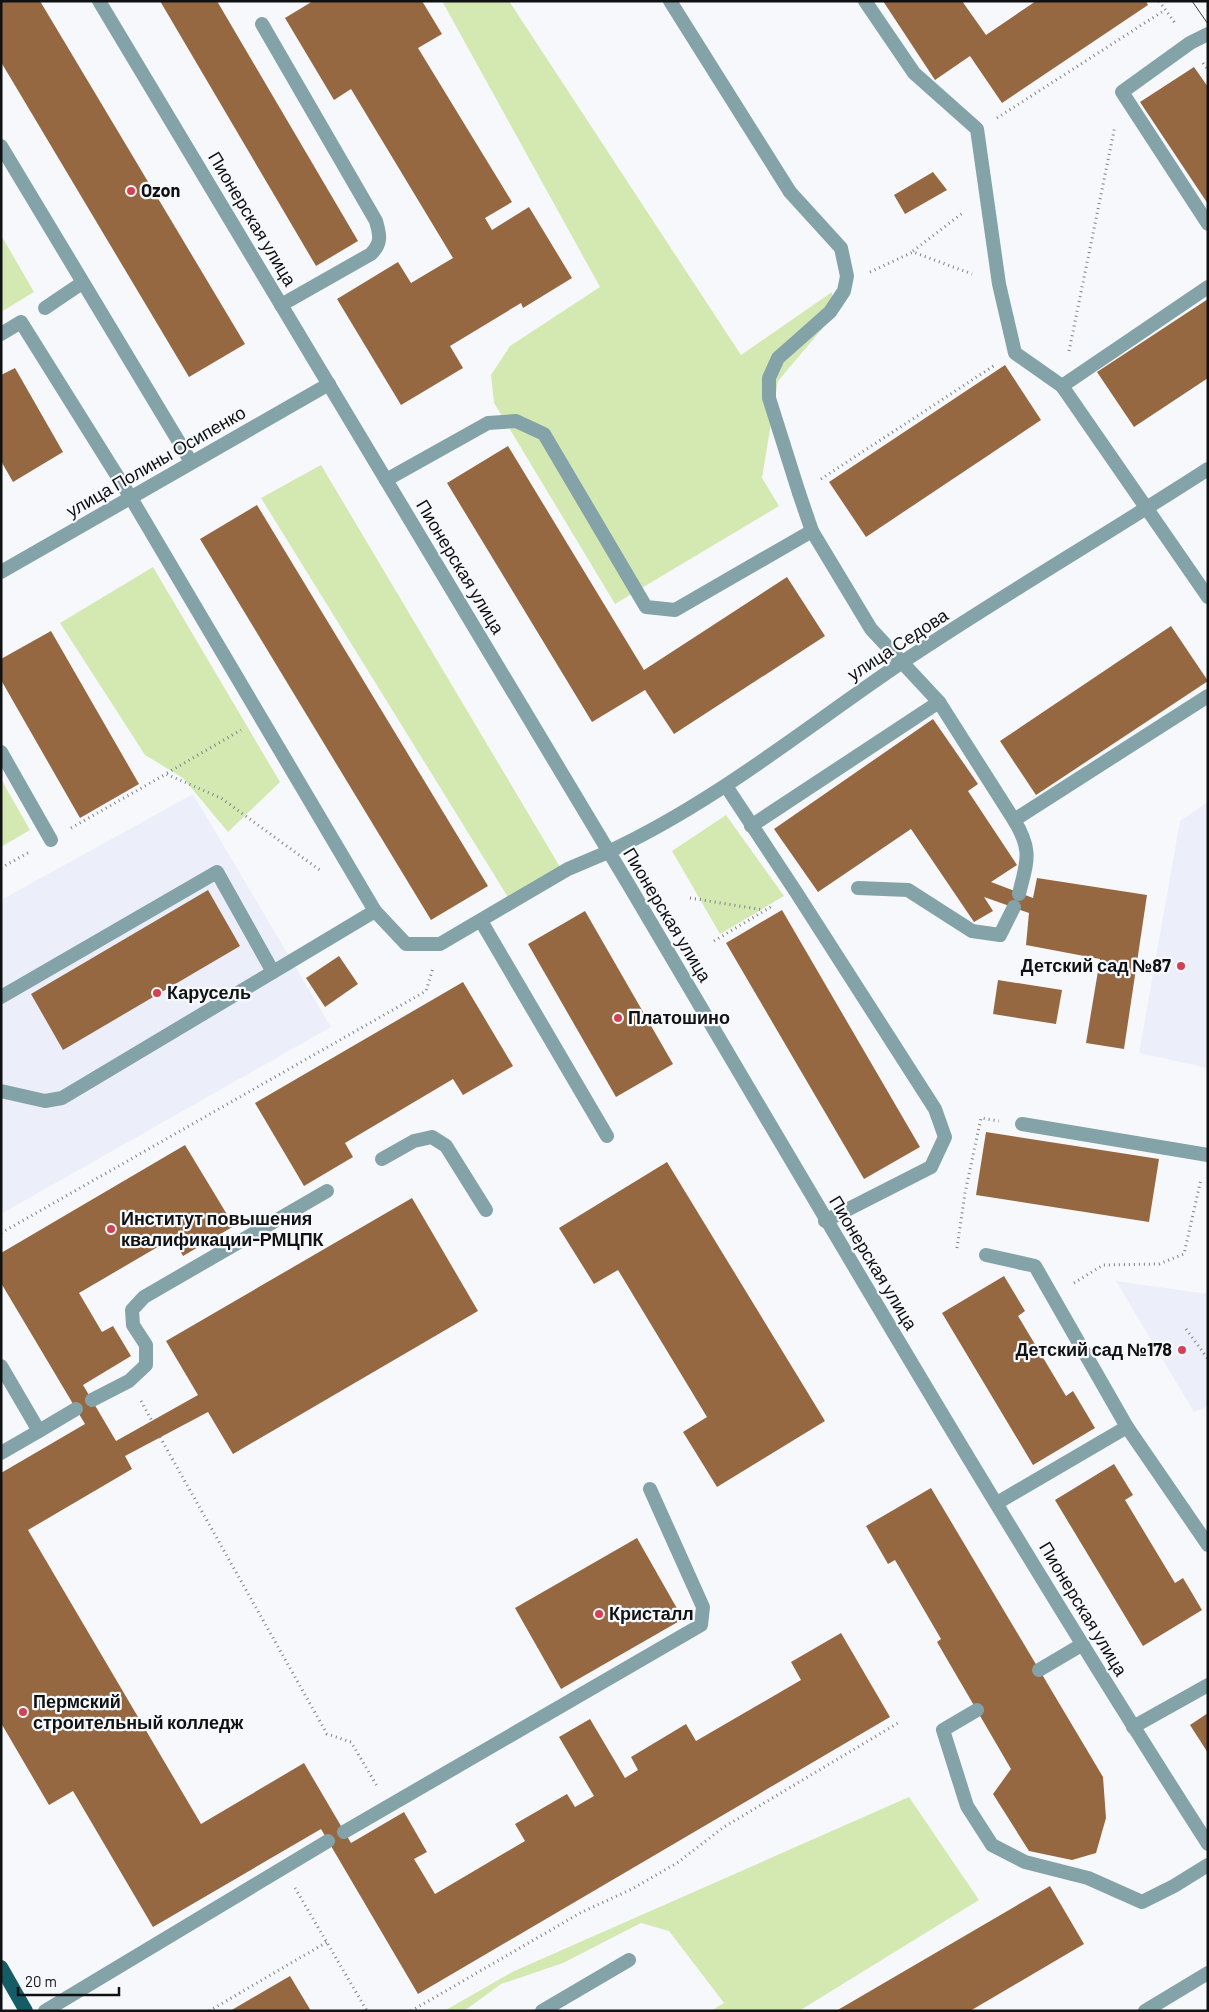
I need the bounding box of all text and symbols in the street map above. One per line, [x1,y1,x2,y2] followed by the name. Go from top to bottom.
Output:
[204,147,302,291] street label: Пионерская улица
[141,179,180,201] place label: Ozon
[125,185,137,197] marker: Ozon
[62,401,249,522] street label: улица Полины Осипенко
[412,495,510,639] street label: Пионерская улица
[843,603,953,685] street label: улица Седова
[619,843,717,987] street label: Пионерская улица
[1021,954,1171,976] place label: Детский сад №87
[1175,960,1187,972] marker: Детский сад №87
[167,981,251,1003] place label: Карусель
[151,987,163,999] marker: Карусель
[628,1006,730,1028] place label: Платошино
[612,1012,624,1024] marker: Платошино
[825,1191,923,1335] street label: Пионерская улица
[121,1207,325,1250] place label: Институт повышения квалификации-РМЦПК
[105,1223,117,1235] marker: Институт повышения квалификации-РМЦПК
[1015,1338,1172,1360] place label: Детский сад №178
[1176,1344,1188,1356] marker: Детский сад №178
[1035,1537,1133,1681] street label: Пионерская улица
[609,1602,694,1624] place label: Кристалл
[593,1608,605,1620] marker: Кристалл
[33,1690,244,1733] place label: Пермский строительный колледж
[17,1706,29,1718] marker: Пермский строительный колледж
[18,1964,119,1996] scale bar
[25,1972,57,1990] text: 20 m

